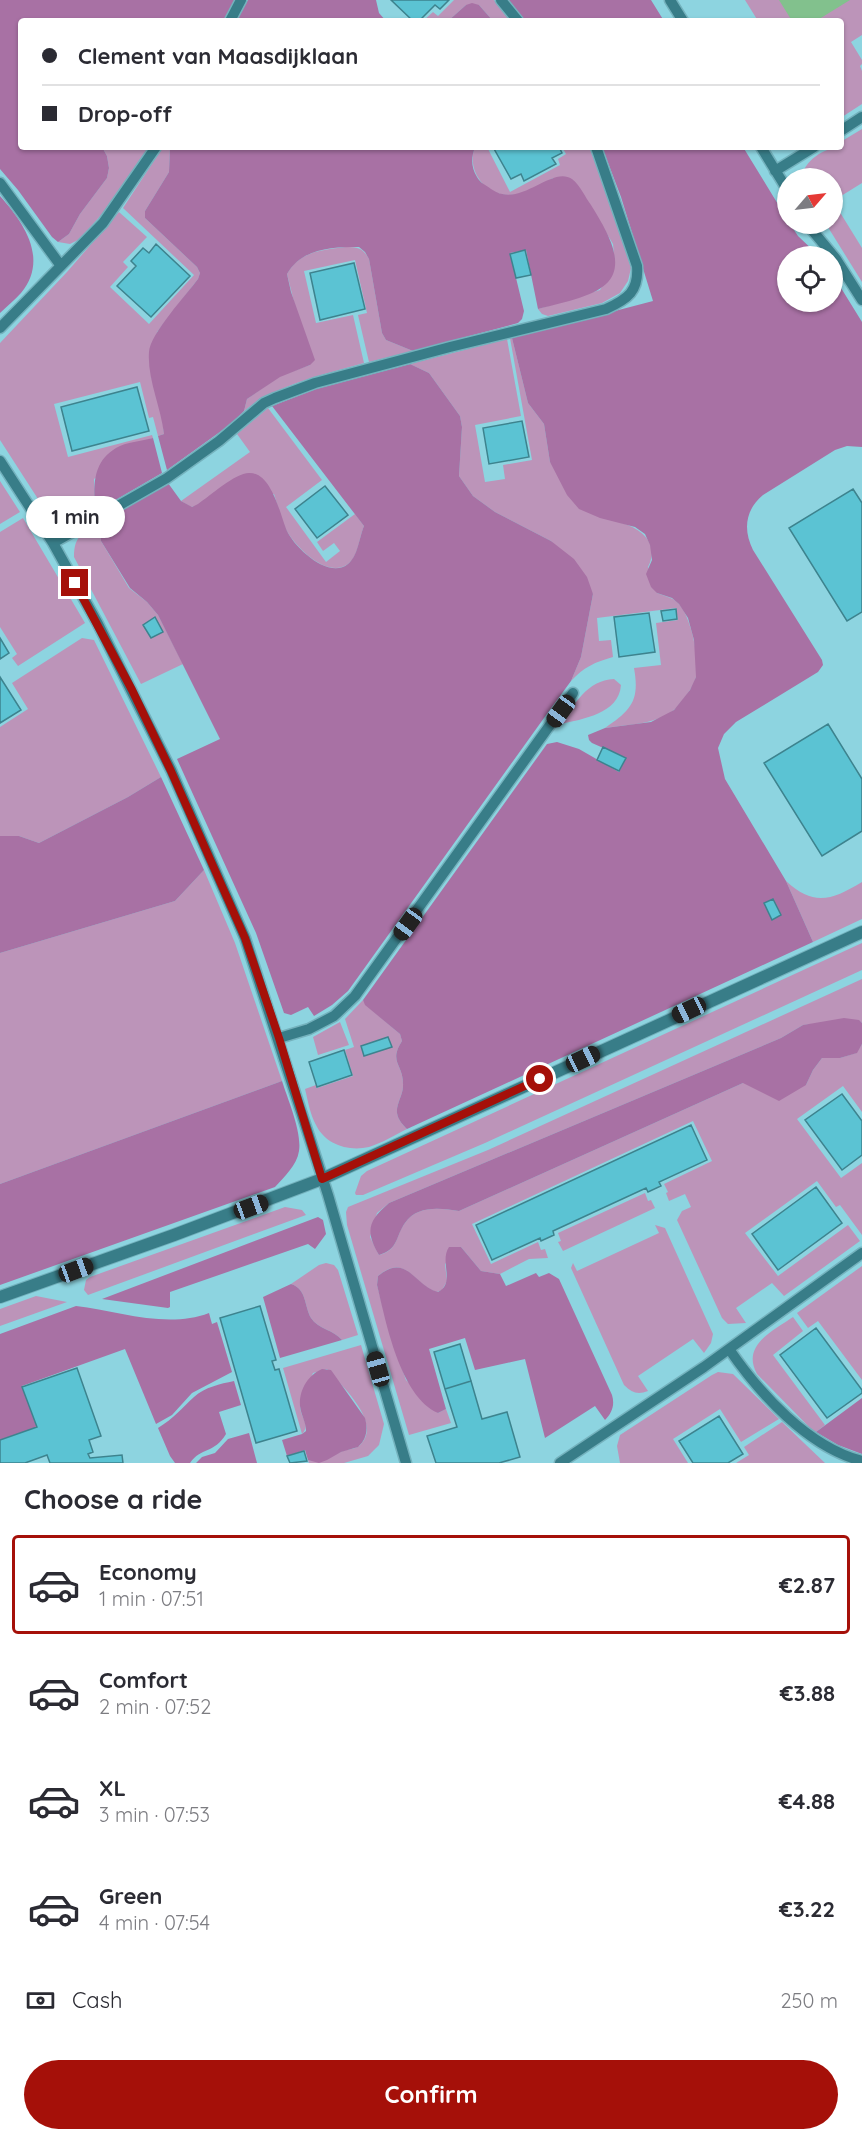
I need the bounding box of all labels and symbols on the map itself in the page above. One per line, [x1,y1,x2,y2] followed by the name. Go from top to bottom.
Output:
[777,168,843,234] north arrow
[26,496,124,538] callout: 1 min
[61,569,88,596] route end
[543,691,579,731] car
[390,904,426,944] car
[669,994,709,1026] car
[563,1043,603,1075] car
[526,1065,553,1092] route start
[231,1192,271,1222] car
[56,1255,96,1285] car
[364,1349,392,1389] car

